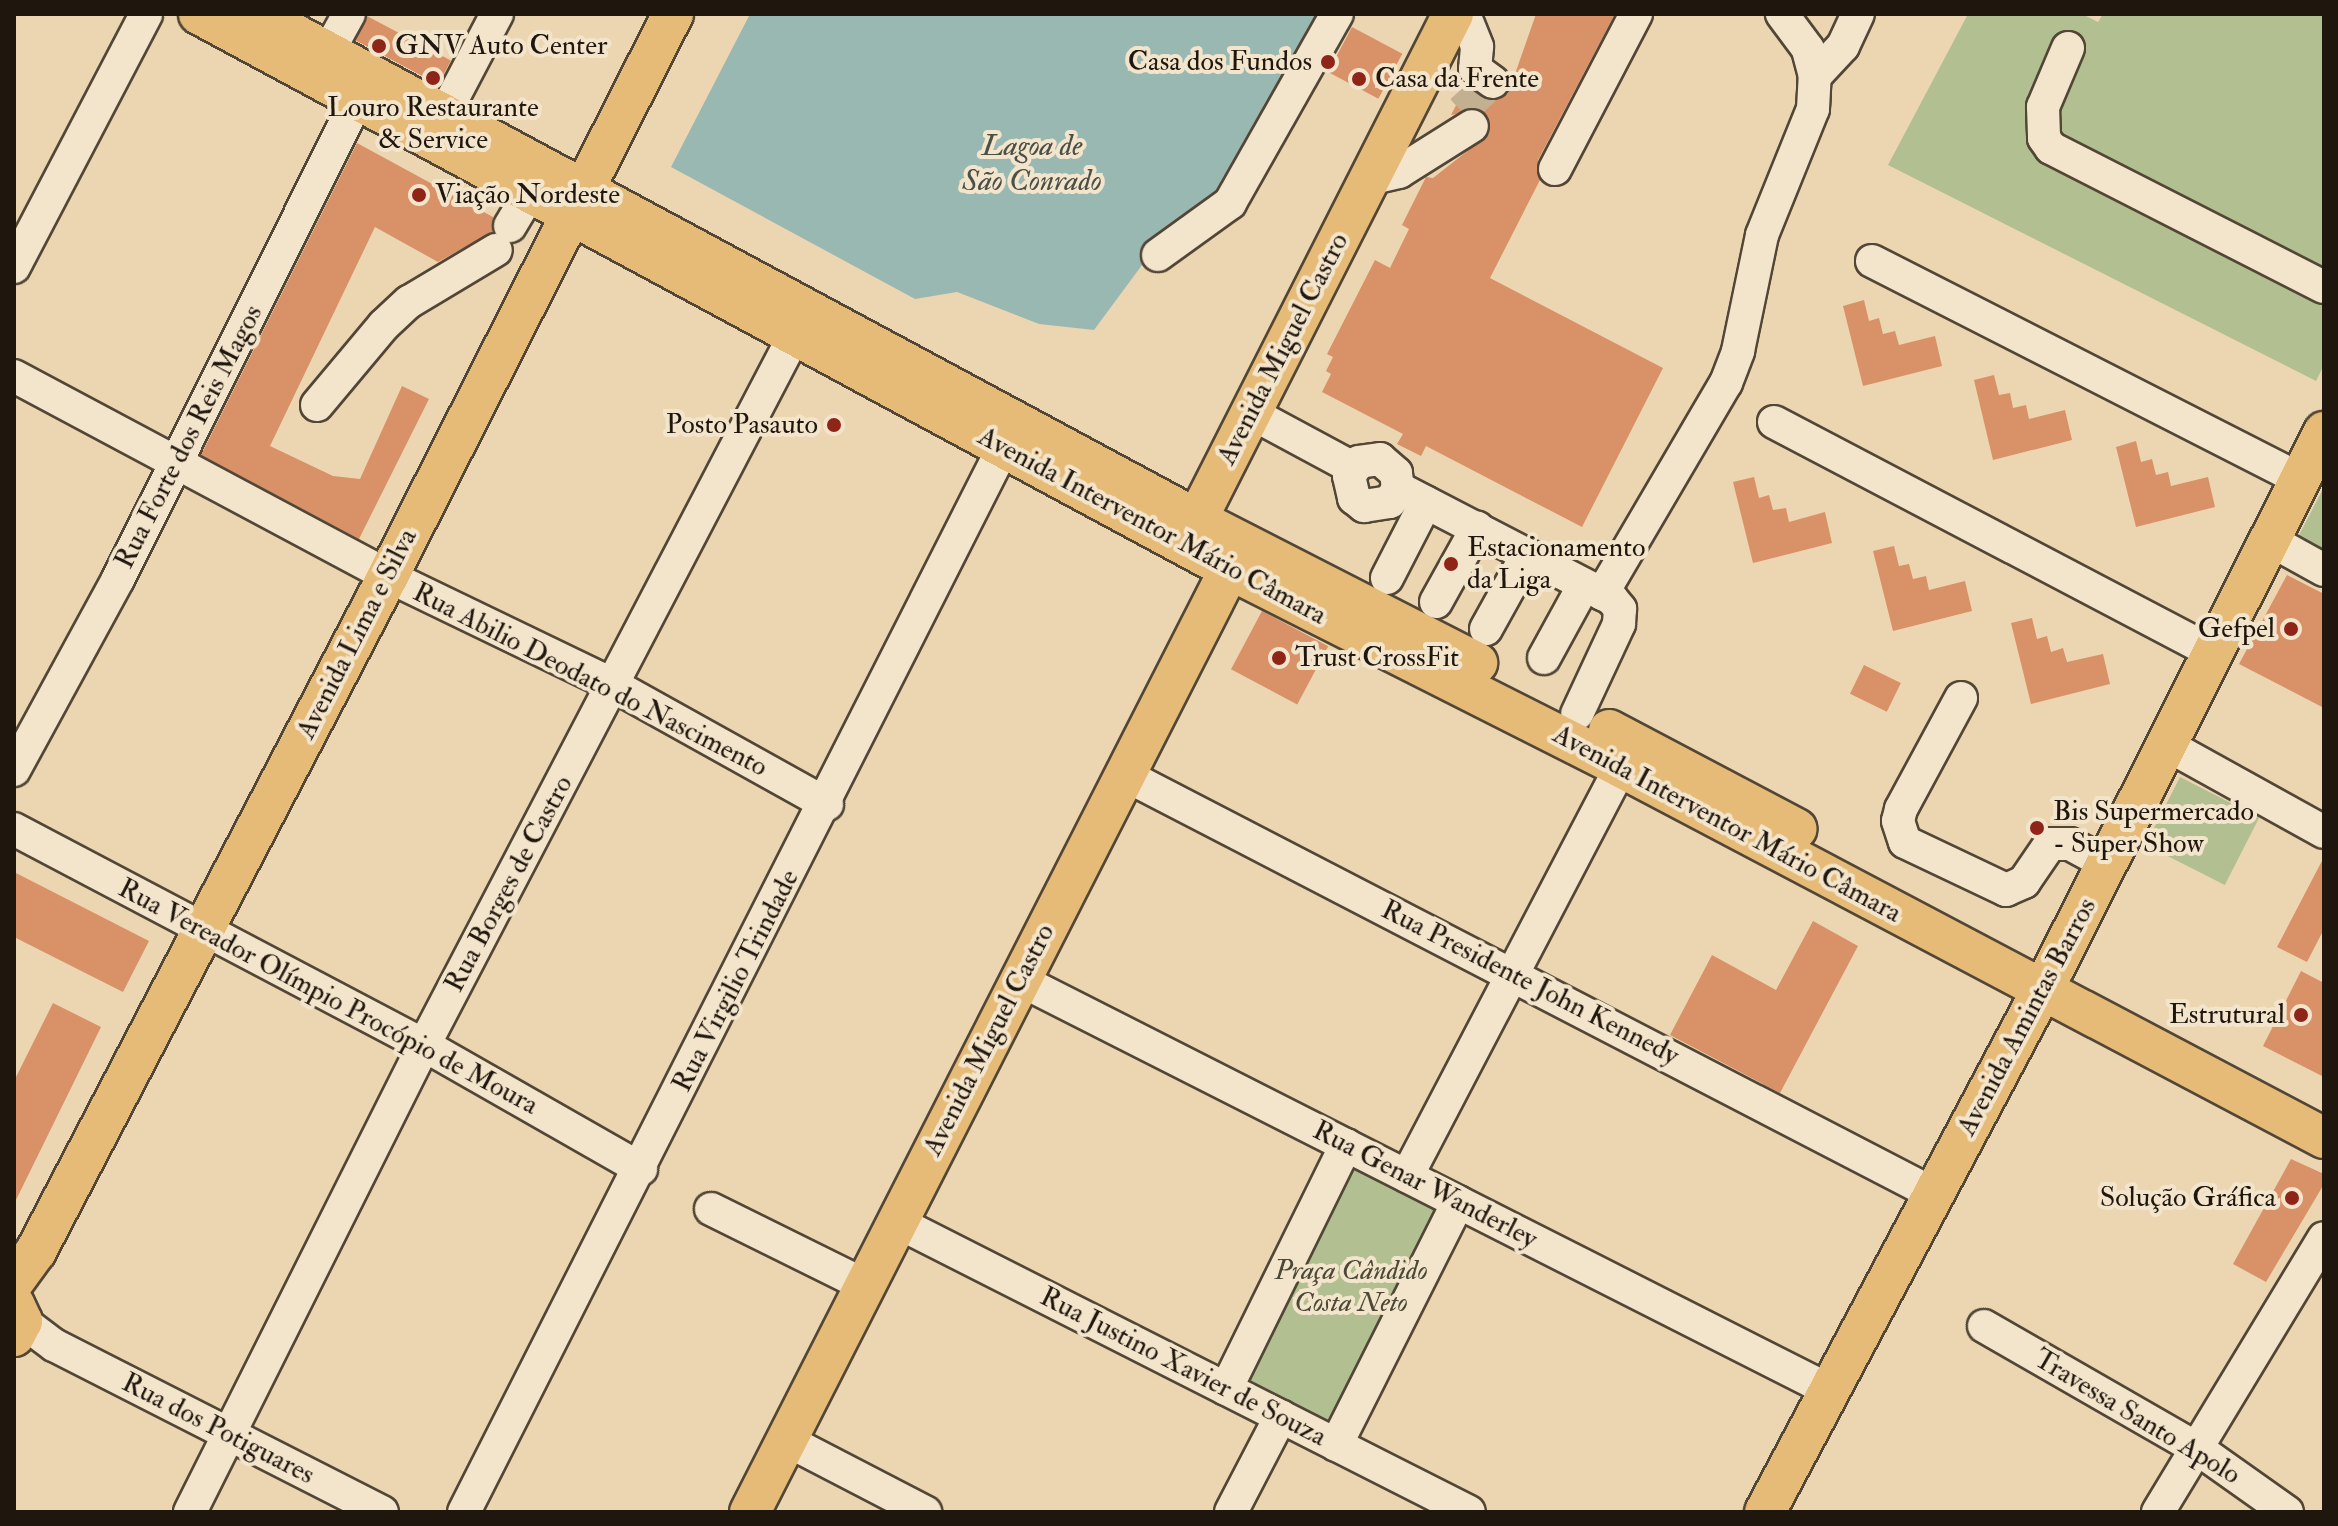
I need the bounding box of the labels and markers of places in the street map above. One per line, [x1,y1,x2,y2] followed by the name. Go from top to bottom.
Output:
[395,29,607,63] place label: GNV Auto Center
[370,37,388,55] marker: GNV Auto Center
[1128,45,1312,79] place label: Casa dos Fundos
[1319,53,1337,71] marker: Casa dos Fundos
[1375,62,1539,96] place label: Casa da Frente
[424,69,442,87] marker: Louro Restaurante & Service
[1350,70,1368,88] marker: Casa da Frente
[327,91,539,157] place label: Louro Restaurante & Service
[435,178,620,212] place label: Viação Nordeste
[410,186,428,204] marker: Viação Nordeste
[666,408,818,442] place label: Posto Pasauto
[825,416,843,434] marker: Posto Pasauto
[1467,531,1645,597] place label: Estacionamento da Liga
[1442,555,1460,573] marker: Estacionamento da Liga
[2198,612,2275,646] place label: Gefpel
[2282,620,2300,638] marker: Gefpel
[1295,641,1459,675] place label: Trust CrossFit
[1270,649,1288,667] marker: Trust CrossFit
[2053,795,2254,861] place label: Bis Supermercado - Super Show
[2028,819,2046,837] marker: Bis Supermercado - Super Show
[2169,998,2285,1032] place label: Estrutural
[2292,1006,2310,1024] marker: Estrutural
[2100,1181,2276,1215] place label: Solução Gráfica
[2283,1189,2301,1207] marker: Solução Gráfica

